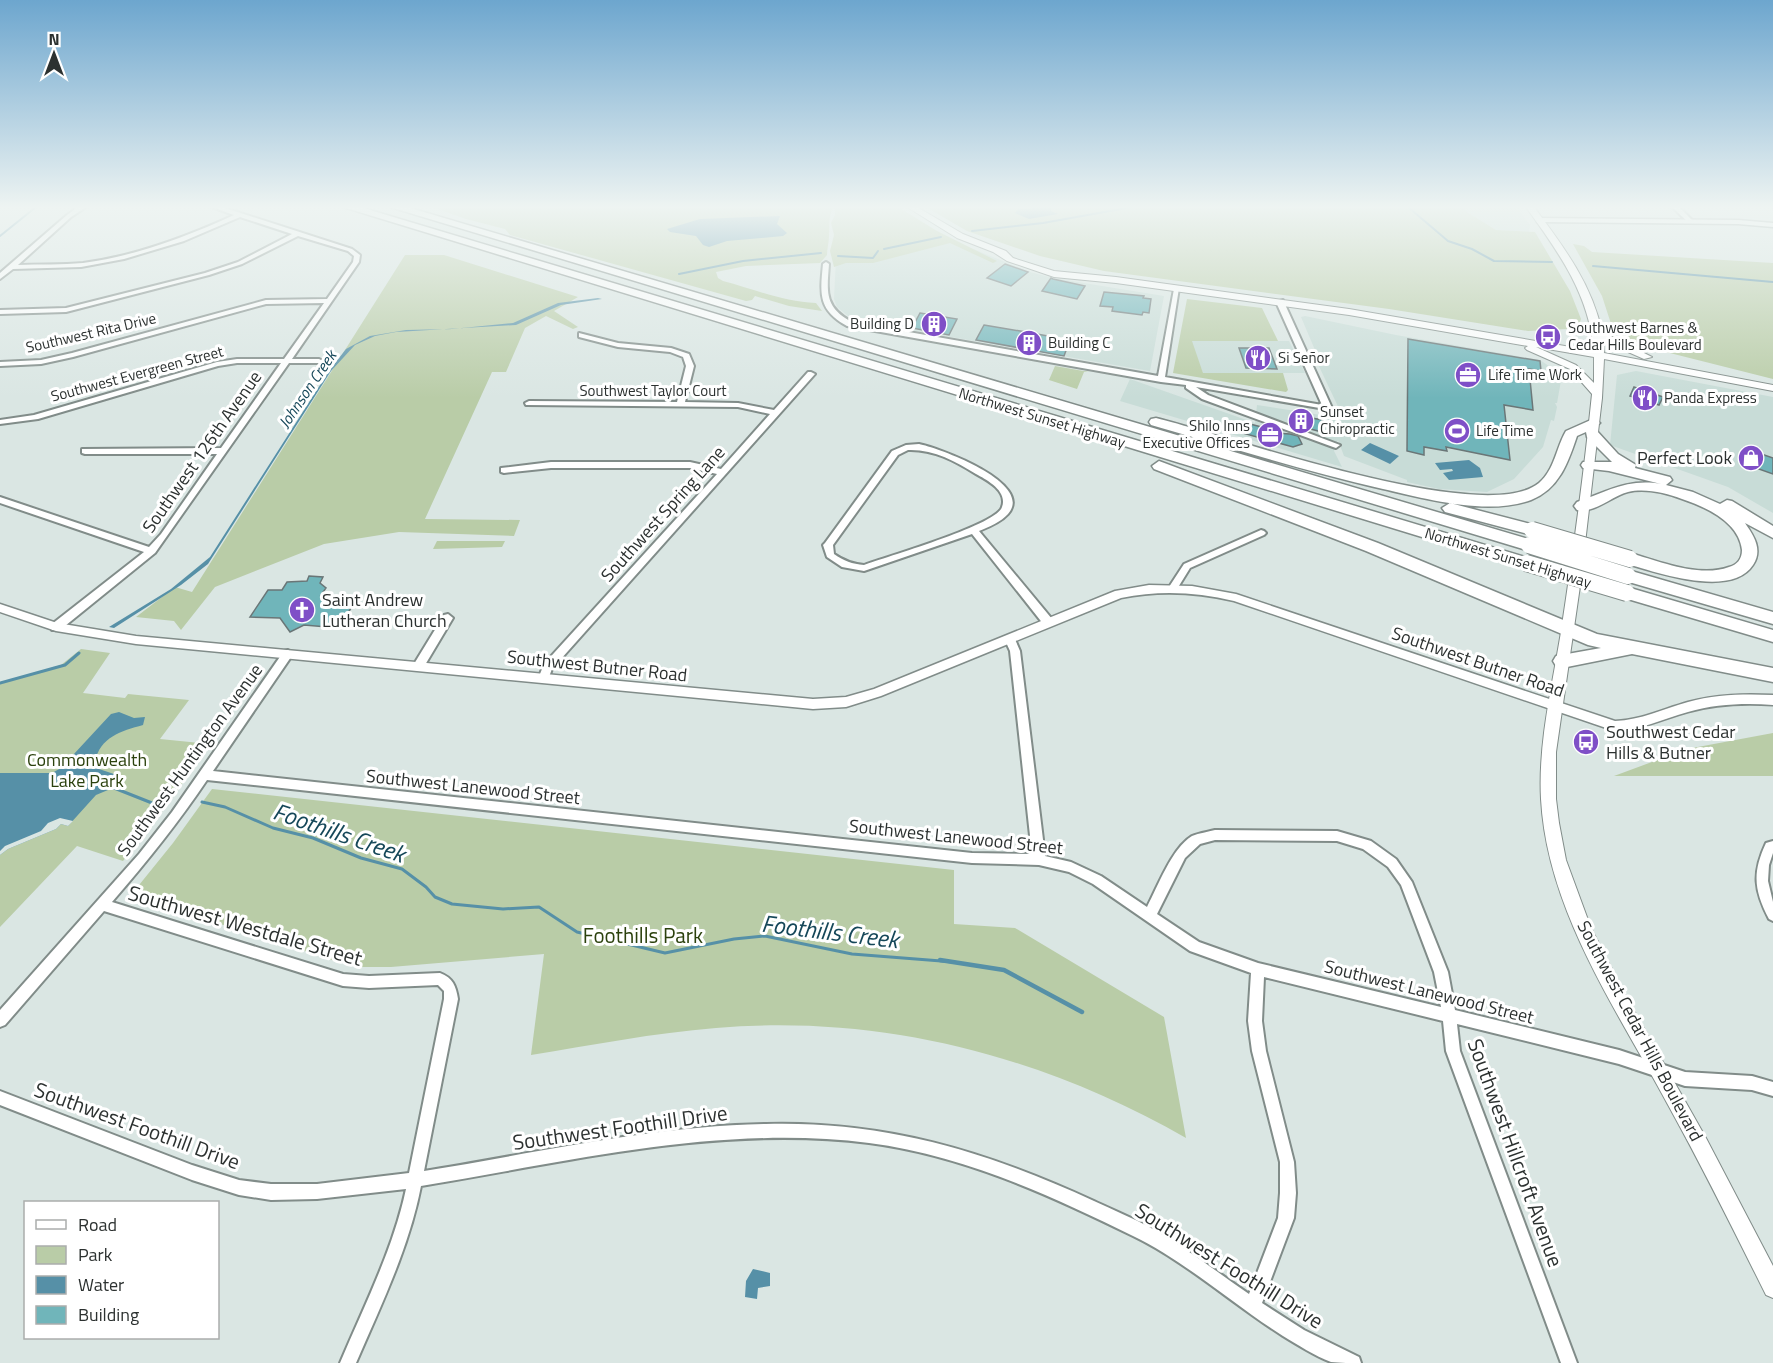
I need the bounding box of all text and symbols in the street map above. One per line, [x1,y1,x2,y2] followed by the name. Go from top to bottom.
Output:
[24,24,84,84] north arrow
[48,27,60,51] text: N
[23,306,158,359] street label: Southwest Rita Drive
[919,309,949,339] building icon: Building D
[850,312,914,335] place label: Building D
[1568,316,1702,356] place label: Southwest Barnes & Cedar Hills Boulevard
[1533,322,1563,352] bus stop icon: Southwest Barnes & Cedar Hills Boulevard
[1014,328,1044,358] building icon: Building C
[1048,331,1110,354] place label: Building C
[48,339,226,408] street label: Southwest Evergreen Street
[1243,343,1273,373] restaurant icon: Si Señor
[272,344,343,433] water label: Johnson Creek
[1278,346,1330,369] place label: Si Señor
[1453,360,1483,390] office icon: Life Time Work
[1488,363,1582,386] place label: Life Time Work
[135,365,268,538] street label: Southwest 126th Avenue
[579,379,727,402] street label: Southwest Taylor Court
[956,381,1128,454] street label: Northwest Sunset Highway
[1630,383,1660,413] restaurant icon: Panda Express
[1664,386,1757,409] place label: Panda Express
[1320,400,1395,440] place label: Sunset Chiropractic
[1286,406,1316,436] building icon: Sunset Chiropractic
[1142,414,1250,454] place label: Shilo Inns Executive Offices
[1442,416,1472,446] sports icon: Life Time
[1476,419,1533,442] place label: Life Time
[1255,420,1285,450] office icon: Shilo Inns Executive Offices
[594,440,731,588] street label: Southwest Spring Lane
[1736,443,1766,473] shop icon: Perfect Look
[1637,444,1732,471] place label: Perfect Look
[1422,521,1594,594] street label: Northwest Sunset Highway
[322,586,447,634] place label: Saint Andrew Lutheran Church
[287,595,317,625] church icon: Saint Andrew Lutheran Church
[1388,619,1568,704] street label: Southwest Butner Road
[506,643,688,688] street label: Southwest Butner Road
[110,658,269,862] street label: Southwest Huntington Avenue
[1606,718,1736,766] place label: Southwest Cedar Hills & Butner
[1571,727,1601,757] bus stop icon: Southwest Cedar Hills & Butner
[27,746,147,794] park label: Commonwealth Lake Park
[365,762,582,811] street label: Southwest Lanewood Street
[268,793,413,873] water label: Foothills Creek
[848,812,1065,861] street label: Southwest Lanewood Street
[124,876,367,974] street label: Southwest Westdale Street
[760,905,904,958] water label: Foothills Creek
[1571,916,1710,1146] street label: Southwest Cedar Hills Boulevard
[583,919,703,951] park label: Foothills Park
[1322,952,1537,1031] street label: Southwest Lanewood Street
[1460,1034,1572,1271] street label: Southwest Hillcroft Avenue
[30,1073,245,1177] street label: Southwest Foothill Drive
[510,1096,729,1158] street label: Southwest Foothill Drive
[1129,1194,1330,1336] street label: Southwest Foothill Drive
[24,1201,219,1339] legend
[78,1211,117,1238] text: Road
[78,1241,113,1268] text: Park
[78,1271,124,1298] text: Water
[78,1301,139,1328] text: Building

